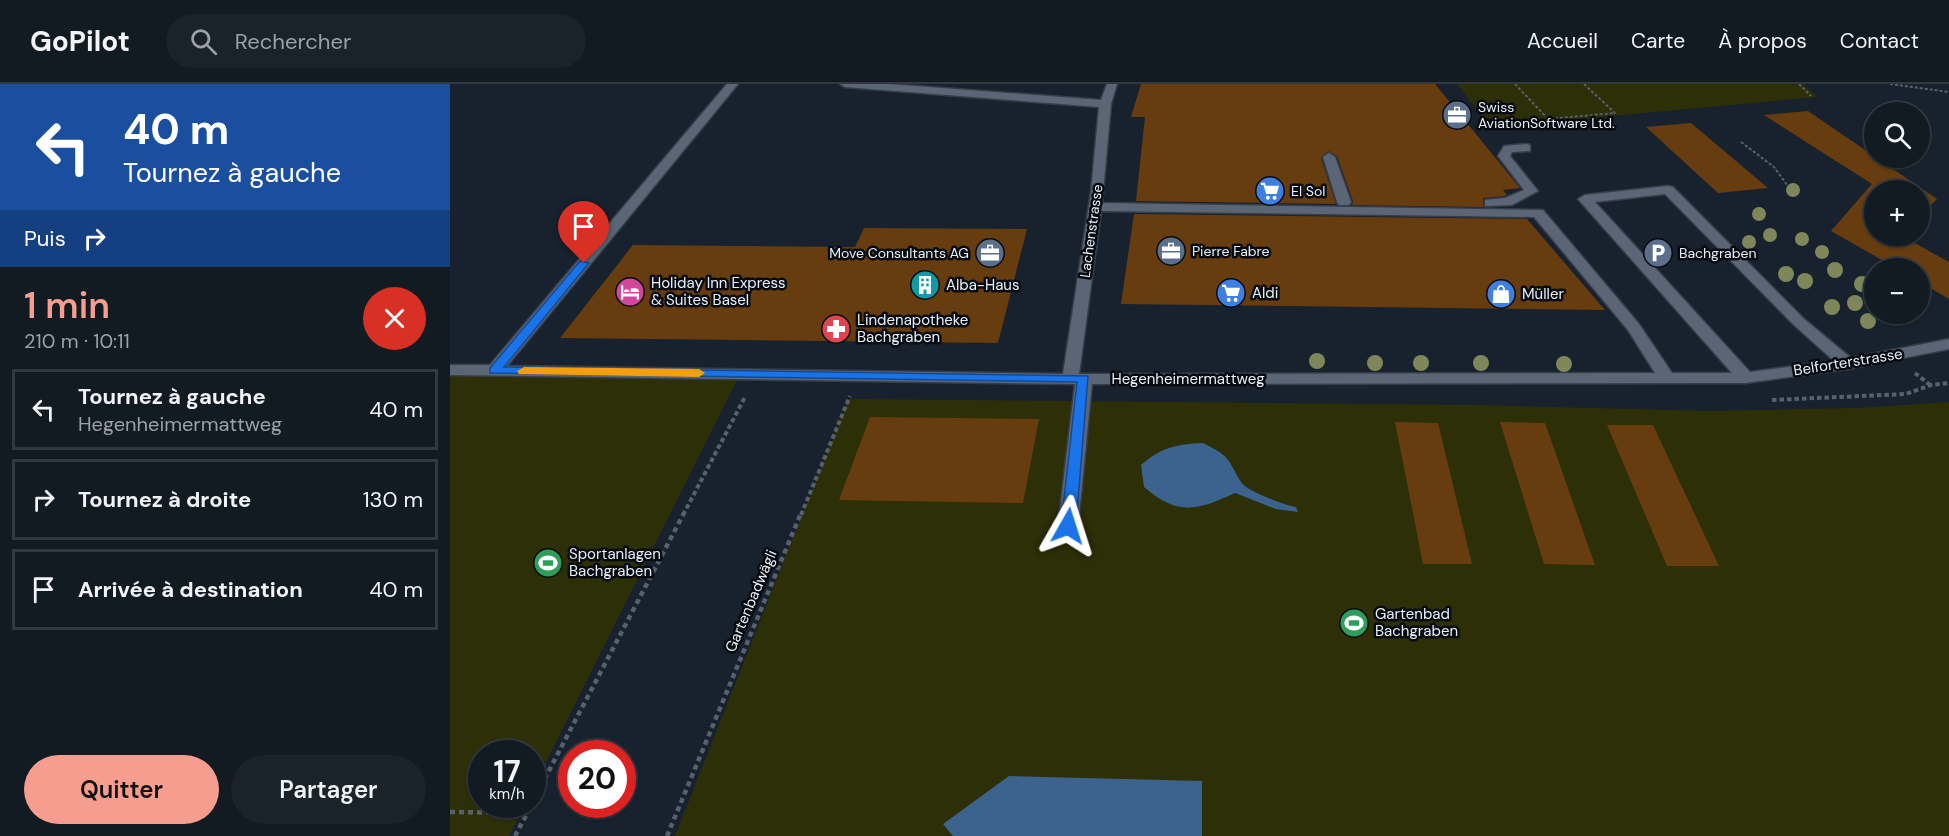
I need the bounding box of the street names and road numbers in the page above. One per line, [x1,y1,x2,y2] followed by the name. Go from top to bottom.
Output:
[1076,183,1106,279] street label: Lachenstrasse
[1792,343,1904,381] street label: Belforterstrasse
[1111,369,1265,389] street label: Hegenheimermattweg
[720,547,782,655] street label: Gartenbadwägli

